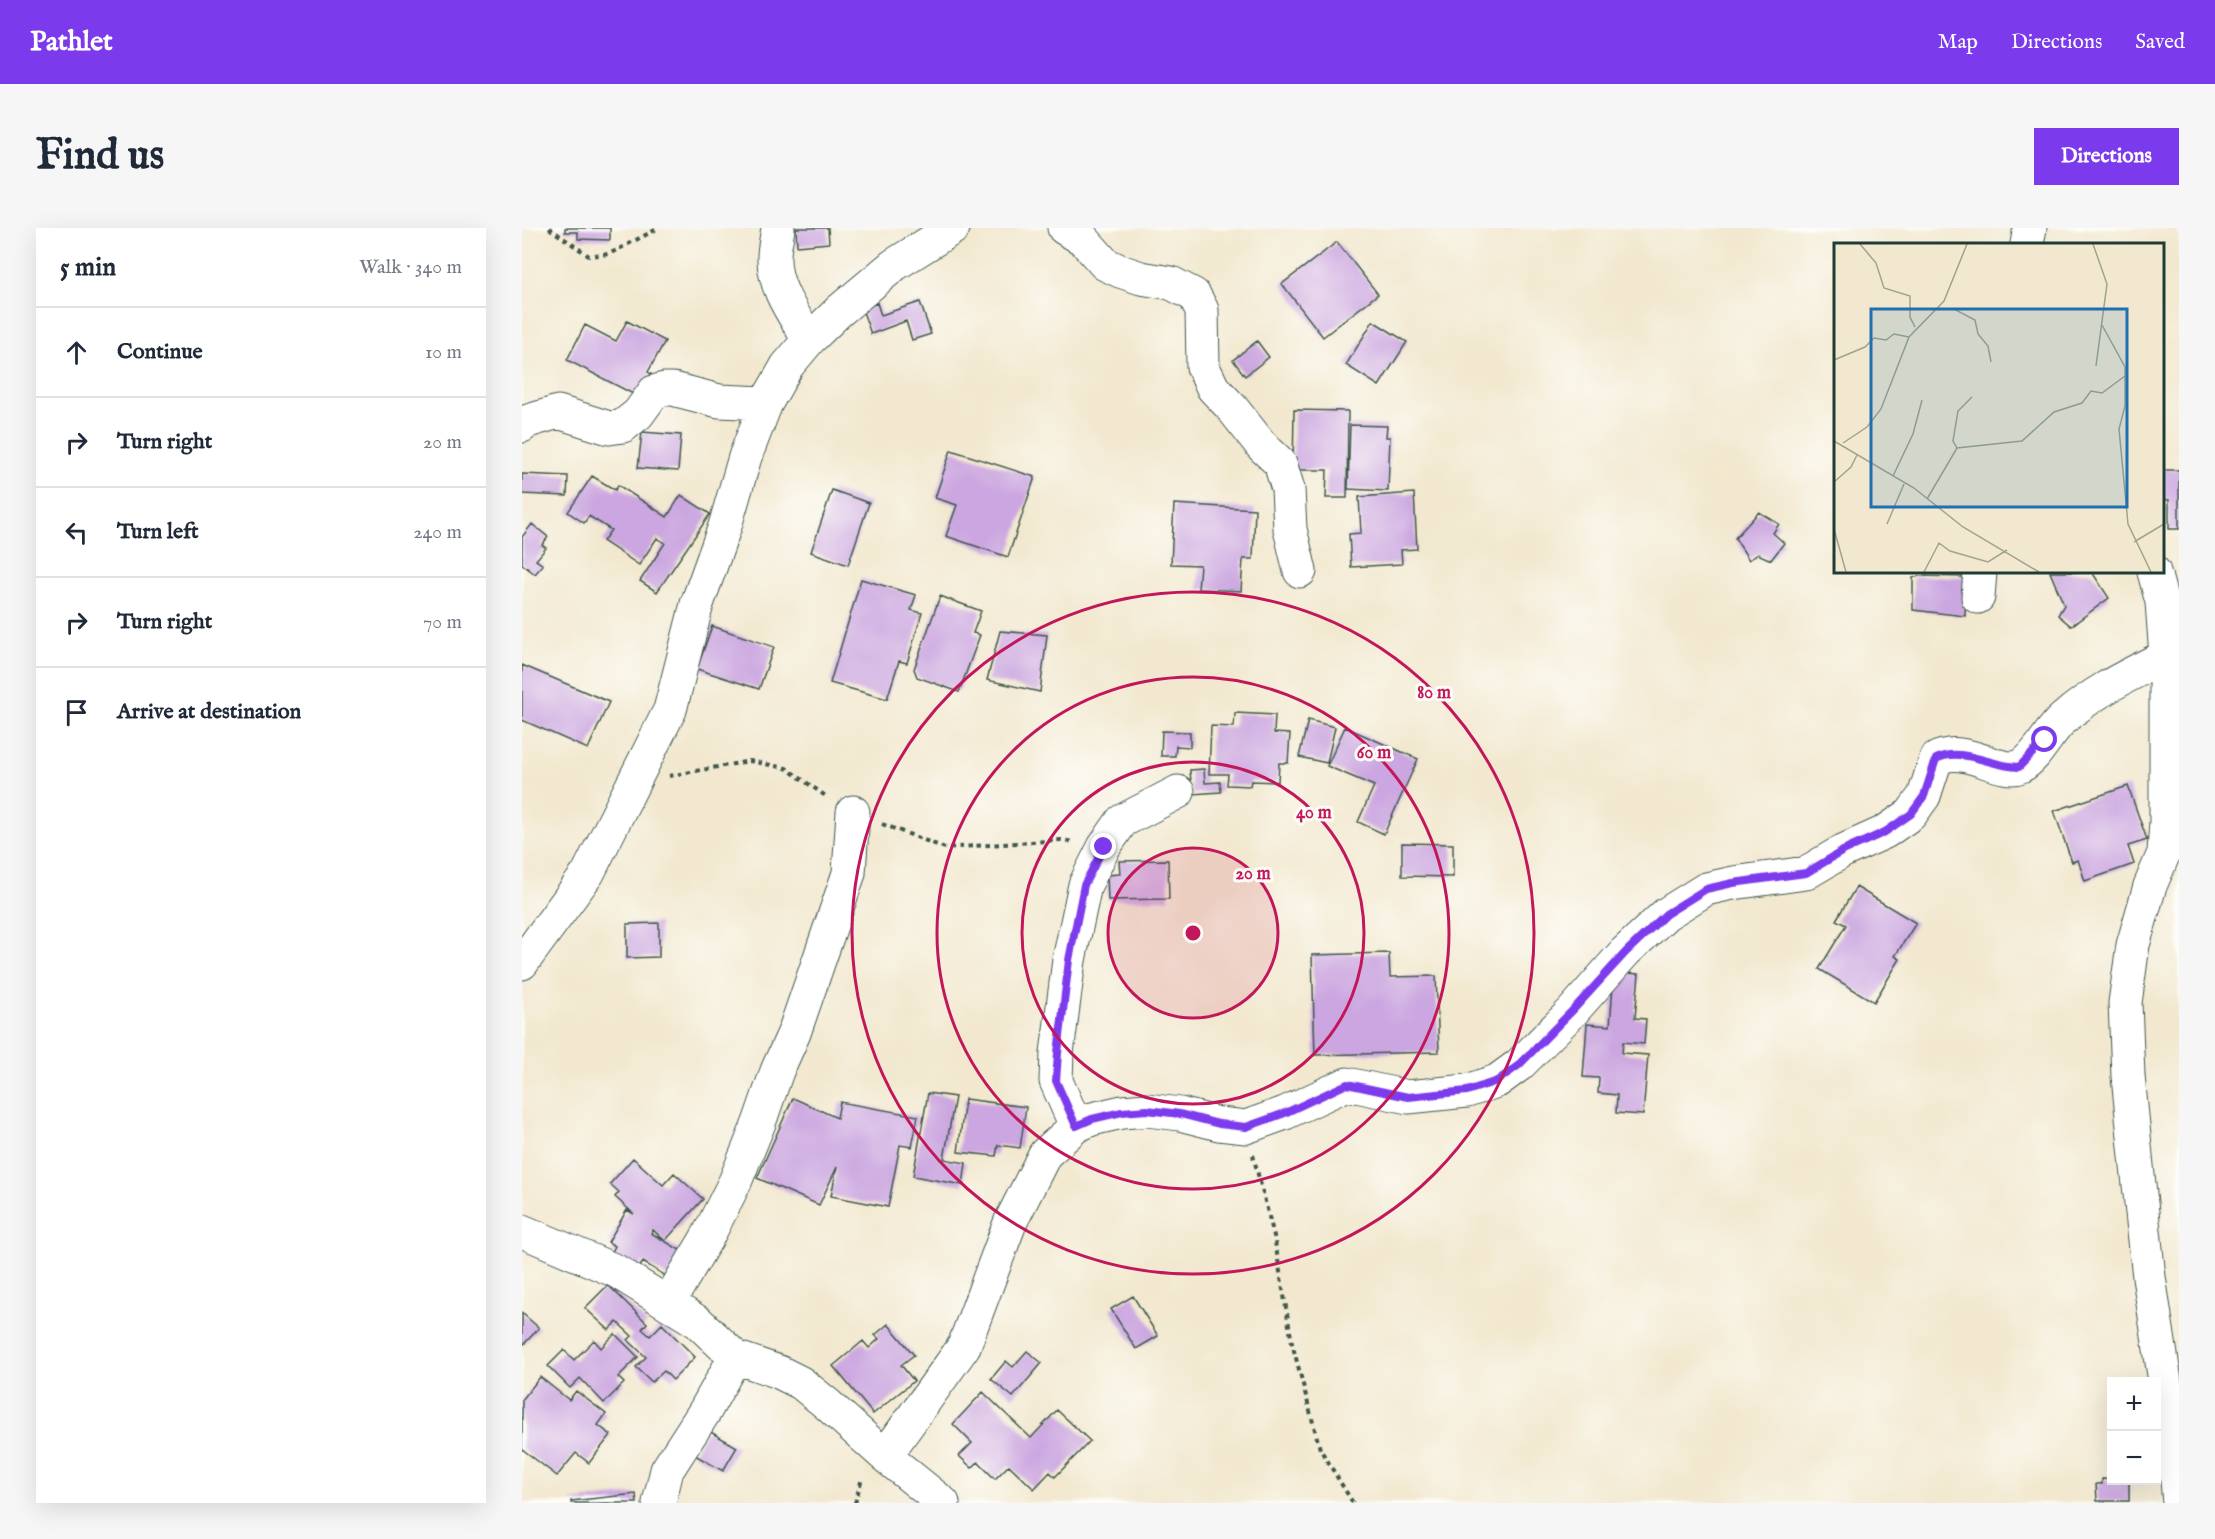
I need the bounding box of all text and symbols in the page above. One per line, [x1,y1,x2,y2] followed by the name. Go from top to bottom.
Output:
[30,25,113,60] text: Pathlet
[1938,29,1978,56] text: Map
[2011,29,2102,56] text: Directions
[2135,29,2185,56] text: Saved
[2034,128,2179,185] button: Directions
[36,130,164,183] text: Find us
[1834,243,2164,573] inset map
[60,251,116,284] text: 5 min
[359,255,462,280] text: Walk · 340 m
[60,336,93,369] icon: ahead
[117,338,203,366] text: Continue
[425,340,462,365] text: 10 m
[60,426,93,459] icon: right
[117,428,212,456] text: Turn right
[423,430,462,455] text: 20 m
[60,516,93,549] icon: left
[117,518,199,546] text: Turn left
[413,520,462,545] text: 240 m
[60,606,93,639] icon: right
[117,608,212,636] text: Turn right
[423,610,462,635] text: 70 m
[1417,682,1451,705] text: 80 m
[60,696,93,729] icon: arrive
[117,698,301,726] text: Arrive at destination
[2031,726,2057,752] route start
[1357,742,1391,765] text: 60 m
[1296,802,1332,825] text: 40 m
[1090,833,1116,859] route end
[1235,863,1271,886] text: 20 m
[1183,923,1203,943] centre of rings
[2107,1377,2161,1485] map controls
[2107,1377,2161,1431] button: +
[2107,1431,2161,1485] button: −

